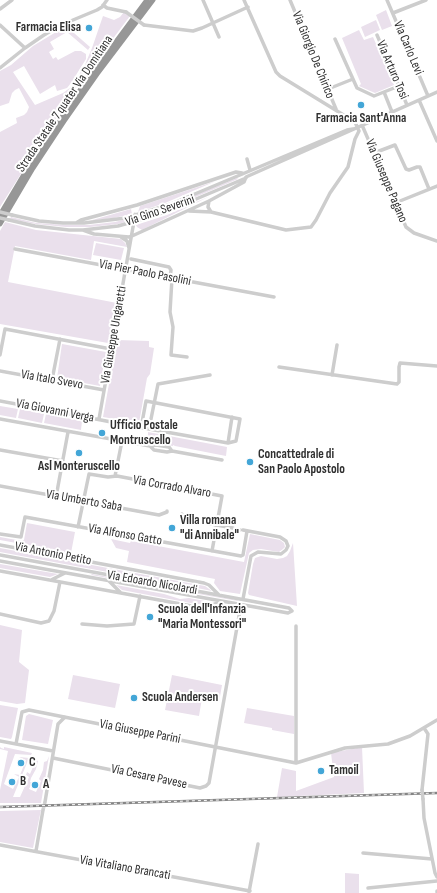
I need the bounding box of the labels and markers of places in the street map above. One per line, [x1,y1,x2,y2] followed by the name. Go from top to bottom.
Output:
[16,20,81,36] place label: Farmacia Elisa
[84,23,94,33] marker: Farmacia Elisa
[356,100,366,110] marker: Farmacia Sant'Anna
[316,111,406,127] place label: Farmacia Sant'Anna
[110,418,178,449] place label: Ufficio Postale Montruscello
[97,428,107,438] marker: Ufficio Postale Montruscello
[258,447,345,478] place label: Concattedrale di San Paolo Apostolo
[74,448,84,458] marker: Asl Monteruscello
[245,457,255,467] marker: Concattedrale di San Paolo Apostolo
[38,459,120,475] place label: Asl Monteruscello
[180,513,239,544] place label: Villa romana "di Annibale"
[167,523,177,533] marker: Villa romana "di Annibale"
[158,602,246,633] place label: Scuola dell'Infanzia "Maria Montessori"
[145,612,155,622] marker: Scuola dell'Infanzia "Maria Montessori"
[142,690,218,706] place label: Scuola Andersen
[129,693,139,703] marker: Scuola Andersen
[29,755,36,771] place label: C
[16,758,26,768] marker: C
[329,763,359,779] place label: Tamoil
[316,766,326,776] marker: Tamoil
[20,774,26,790] place label: B
[7,777,17,787] marker: B
[43,777,49,793] place label: A
[30,780,40,790] marker: A

